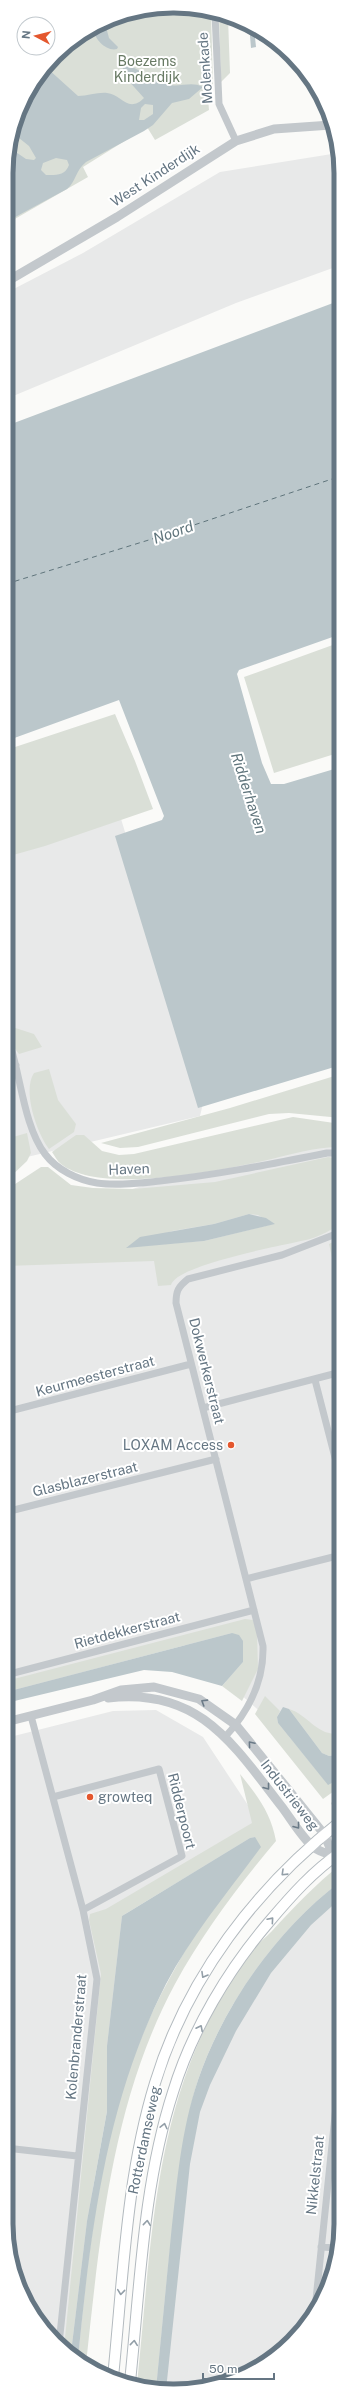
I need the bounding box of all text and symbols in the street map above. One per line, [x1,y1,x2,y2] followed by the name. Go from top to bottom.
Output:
[16,16,56,56] north arrow
[20,30,33,40] text: N
[195,32,215,104] street label: Molenkade
[114,53,180,85] park label: Boezems Kinderdijk
[108,140,203,210] street label: West Kinderdijk
[151,517,196,547] water label: Noord
[228,750,270,836] water label: Ridderhaven
[108,1160,150,1178] street label: Haven
[186,1316,228,1426] street label: Dokwerkerstraat
[34,1352,156,1400] street label: Keurmeesterstraat
[123,1437,223,1453] place label: LOXAM Access
[226,1440,236,1450] marker: LOXAM Access
[31,1458,139,1500] street label: Glasblazerstraat
[72,1608,182,1652] street label: Rietdekkerstraat
[201,1700,208,1707] one-way arrow
[249,1741,256,1749] one-way arrow
[258,1757,323,1834] street label: Industrieweg
[165,1771,199,1851] street label: Ridderpoort
[262,1783,269,1790] one-way arrow
[98,1789,152,1805] place label: growteq
[85,1792,95,1802] marker: growteq
[292,1821,299,1828] one-way arrow
[281,1868,289,1876] one-way arrow
[267,1917,274,1924] one-way arrow
[201,1970,208,1978] one-way arrow
[63,1973,89,2101] street label: Kolenbranderstraat
[195,2025,203,2032] one-way arrow
[125,2084,163,2196] street label: Rotterdamseweg
[159,2123,167,2129] one-way arrow
[303,2135,327,2215] street label: Nikkelstraat
[142,2220,151,2226] one-way arrow
[117,2289,126,2295] one-way arrow
[129,2340,138,2346] one-way arrow
[203,2355,274,2381] scale bar
[209,2362,237,2376] text: 50 m

